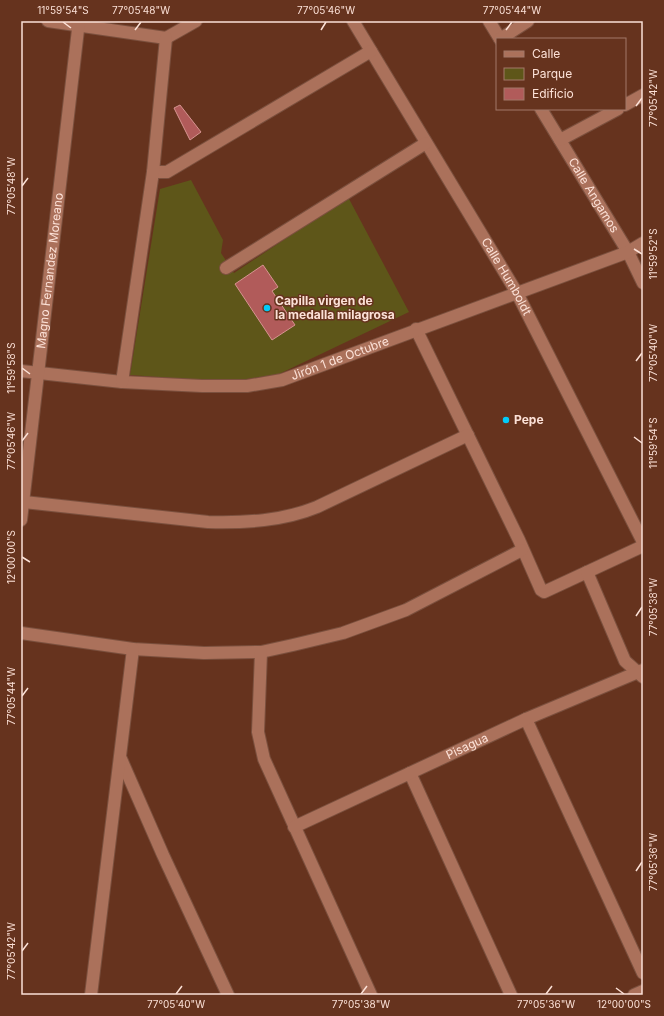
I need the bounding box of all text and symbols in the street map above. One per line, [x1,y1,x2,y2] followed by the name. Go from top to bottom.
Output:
[37,4,89,16] text: 11°59'54"S
[112,4,170,16] text: 77°05'48"W
[297,4,355,16] text: 77°05'46"W
[483,4,541,16] text: 77°05'44"W
[496,38,626,110] legend
[532,46,560,61] text: Calle
[532,66,572,81] text: Parque
[647,69,659,127] text: 77°05'42"W
[532,86,574,101] text: Edificio
[565,155,622,235] street label: Calle Angamos
[5,157,17,215] text: 77°05'48"W
[33,192,66,349] street label: Magno Fernandez Moreano
[647,228,659,280] text: 11°59'52"S
[478,235,535,318] street label: Calle Humboldt
[275,293,395,322] place label: Capilla virgen de la medalla milagrosa
[262,303,272,313] marker: Capilla virgen de la medalla milagrosa
[647,324,659,382] text: 77°05'40"W
[289,333,391,383] street label: Jirón 1 de Octubre
[5,342,17,394] text: 11°59'58"S
[5,412,17,470] text: 77°05'46"W
[514,412,544,427] place label: Pepe
[501,415,511,425] marker: Pepe
[647,417,659,469] text: 11°59'54"S
[5,530,17,584] text: 12°00'00"S
[647,578,659,636] text: 77°05'38"W
[5,667,17,725] text: 77°05'44"W
[443,730,490,762] street label: Pisagua
[647,833,659,891] text: 77°05'36"W
[5,922,17,980] text: 77°05'42"W
[147,998,205,1010] text: 77°05'40"W
[332,998,390,1010] text: 77°05'38"W
[517,998,575,1010] text: 77°05'36"W
[597,998,651,1010] text: 12°00'00"S

